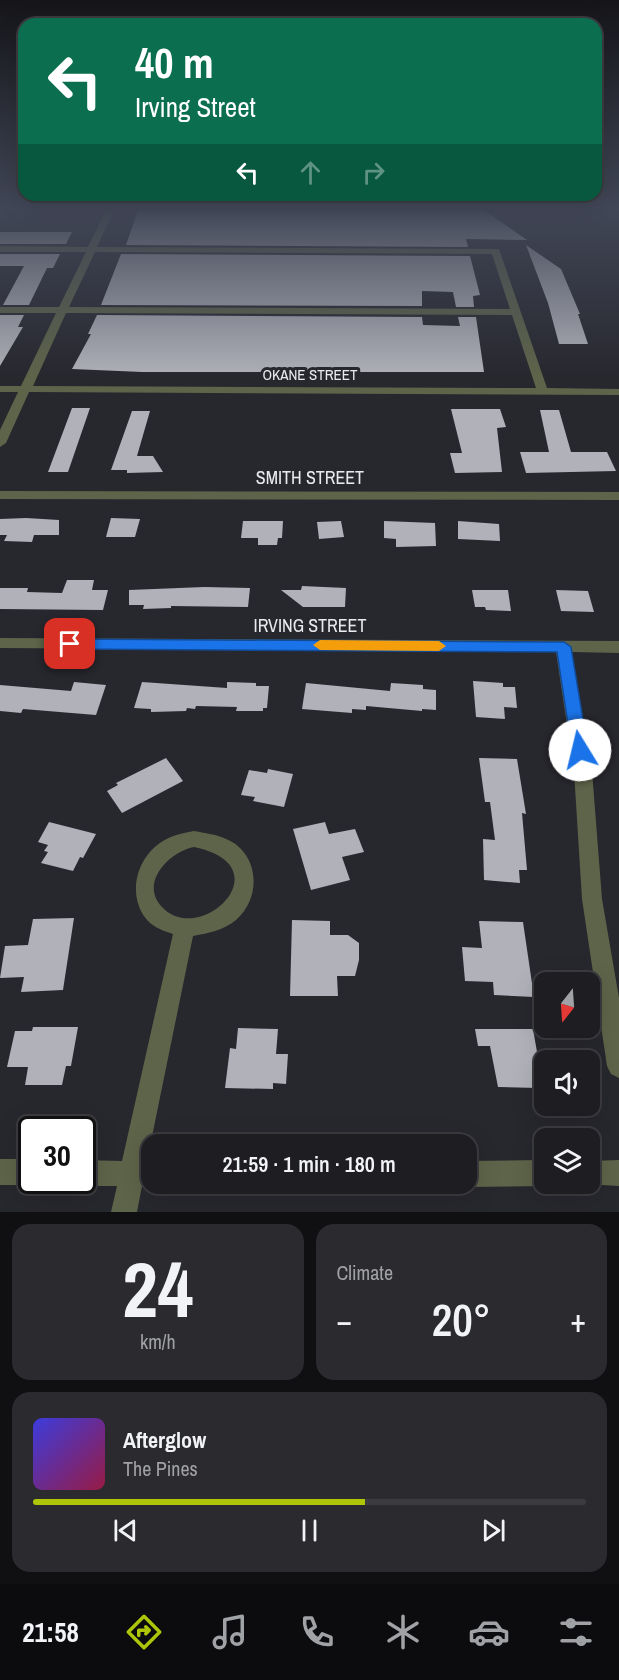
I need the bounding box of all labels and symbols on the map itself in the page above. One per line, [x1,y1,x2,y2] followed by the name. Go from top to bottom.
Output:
[262,364,358,385] street label: OKANE STREET
[256,465,364,490] street label: SMITH STREET
[254,613,366,638] street label: IRVING STREET
[44,618,95,669] pin
[548,718,612,782] position arrow
[534,972,600,1038] north arrow
[18,1116,96,1194] speed limit sign: 30

